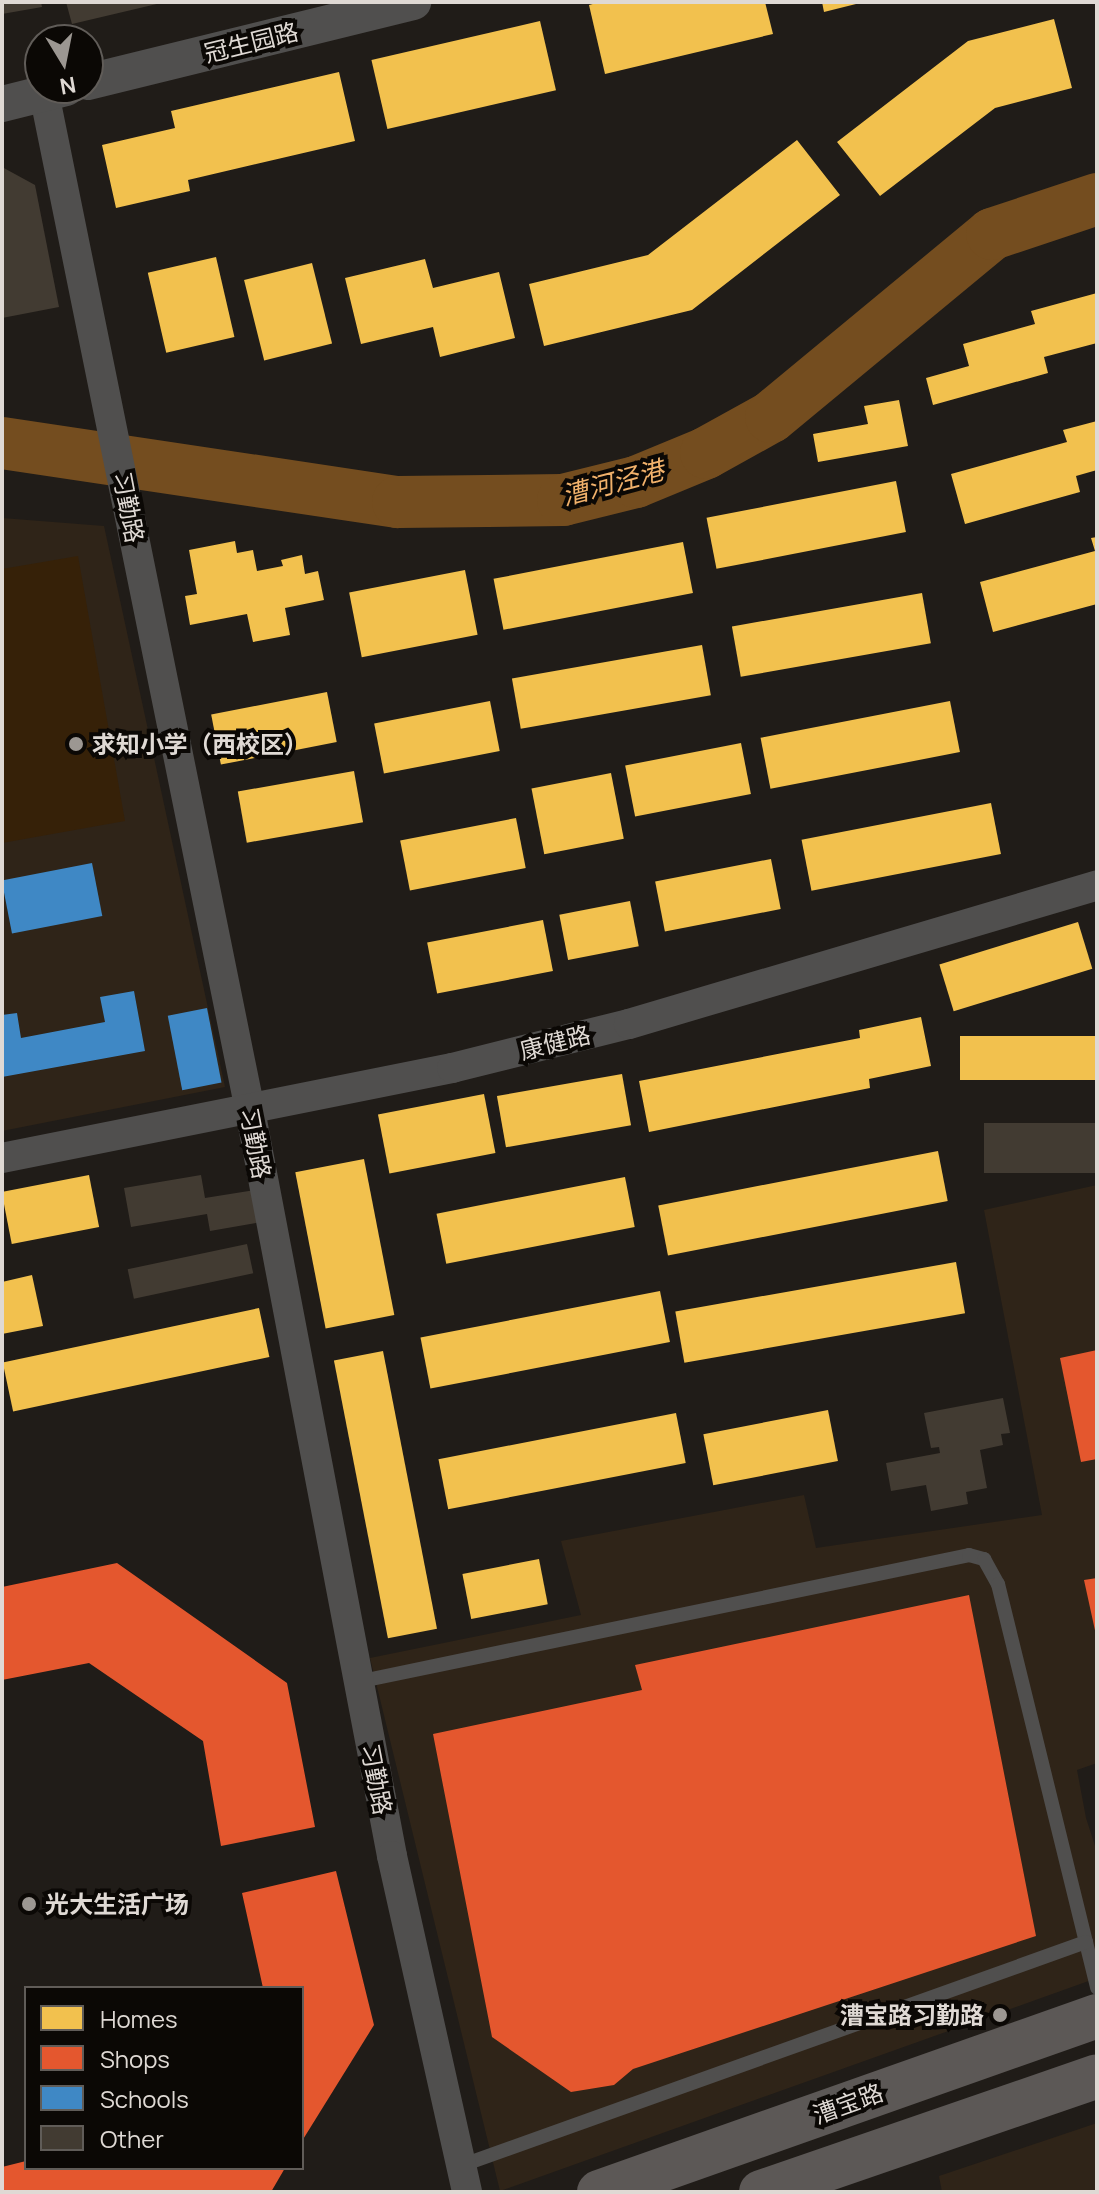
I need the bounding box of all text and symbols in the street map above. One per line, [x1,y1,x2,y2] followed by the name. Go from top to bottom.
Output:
[201,16,301,68] street label: 冠生园路
[24,24,104,104] north arrow
[57,70,78,102] text: N
[559,454,667,512] water label: 漕河泾港
[108,469,150,545] street label: 习勤路
[92,730,308,758] place label: 求知小学（西校区）
[67,735,85,753] marker: 求知小学（西校区）
[517,1019,593,1065] street label: 康健路
[235,1105,277,1181] street label: 习勤路
[356,1741,398,1817] street label: 习勤路
[45,1890,189,1918] place label: 光大生活广场
[20,1895,38,1913] marker: 光大生活广场
[24,1986,304,2170] legend
[840,2001,984,2029] place label: 漕宝路习勤路
[100,2002,178,2035] text: Homes
[991,2006,1009,2024] marker: 漕宝路习勤路
[100,2042,170,2075] text: Shops
[809,2077,887,2129] street label: 漕宝路
[100,2082,189,2115] text: Schools
[100,2122,164,2155] text: Other

